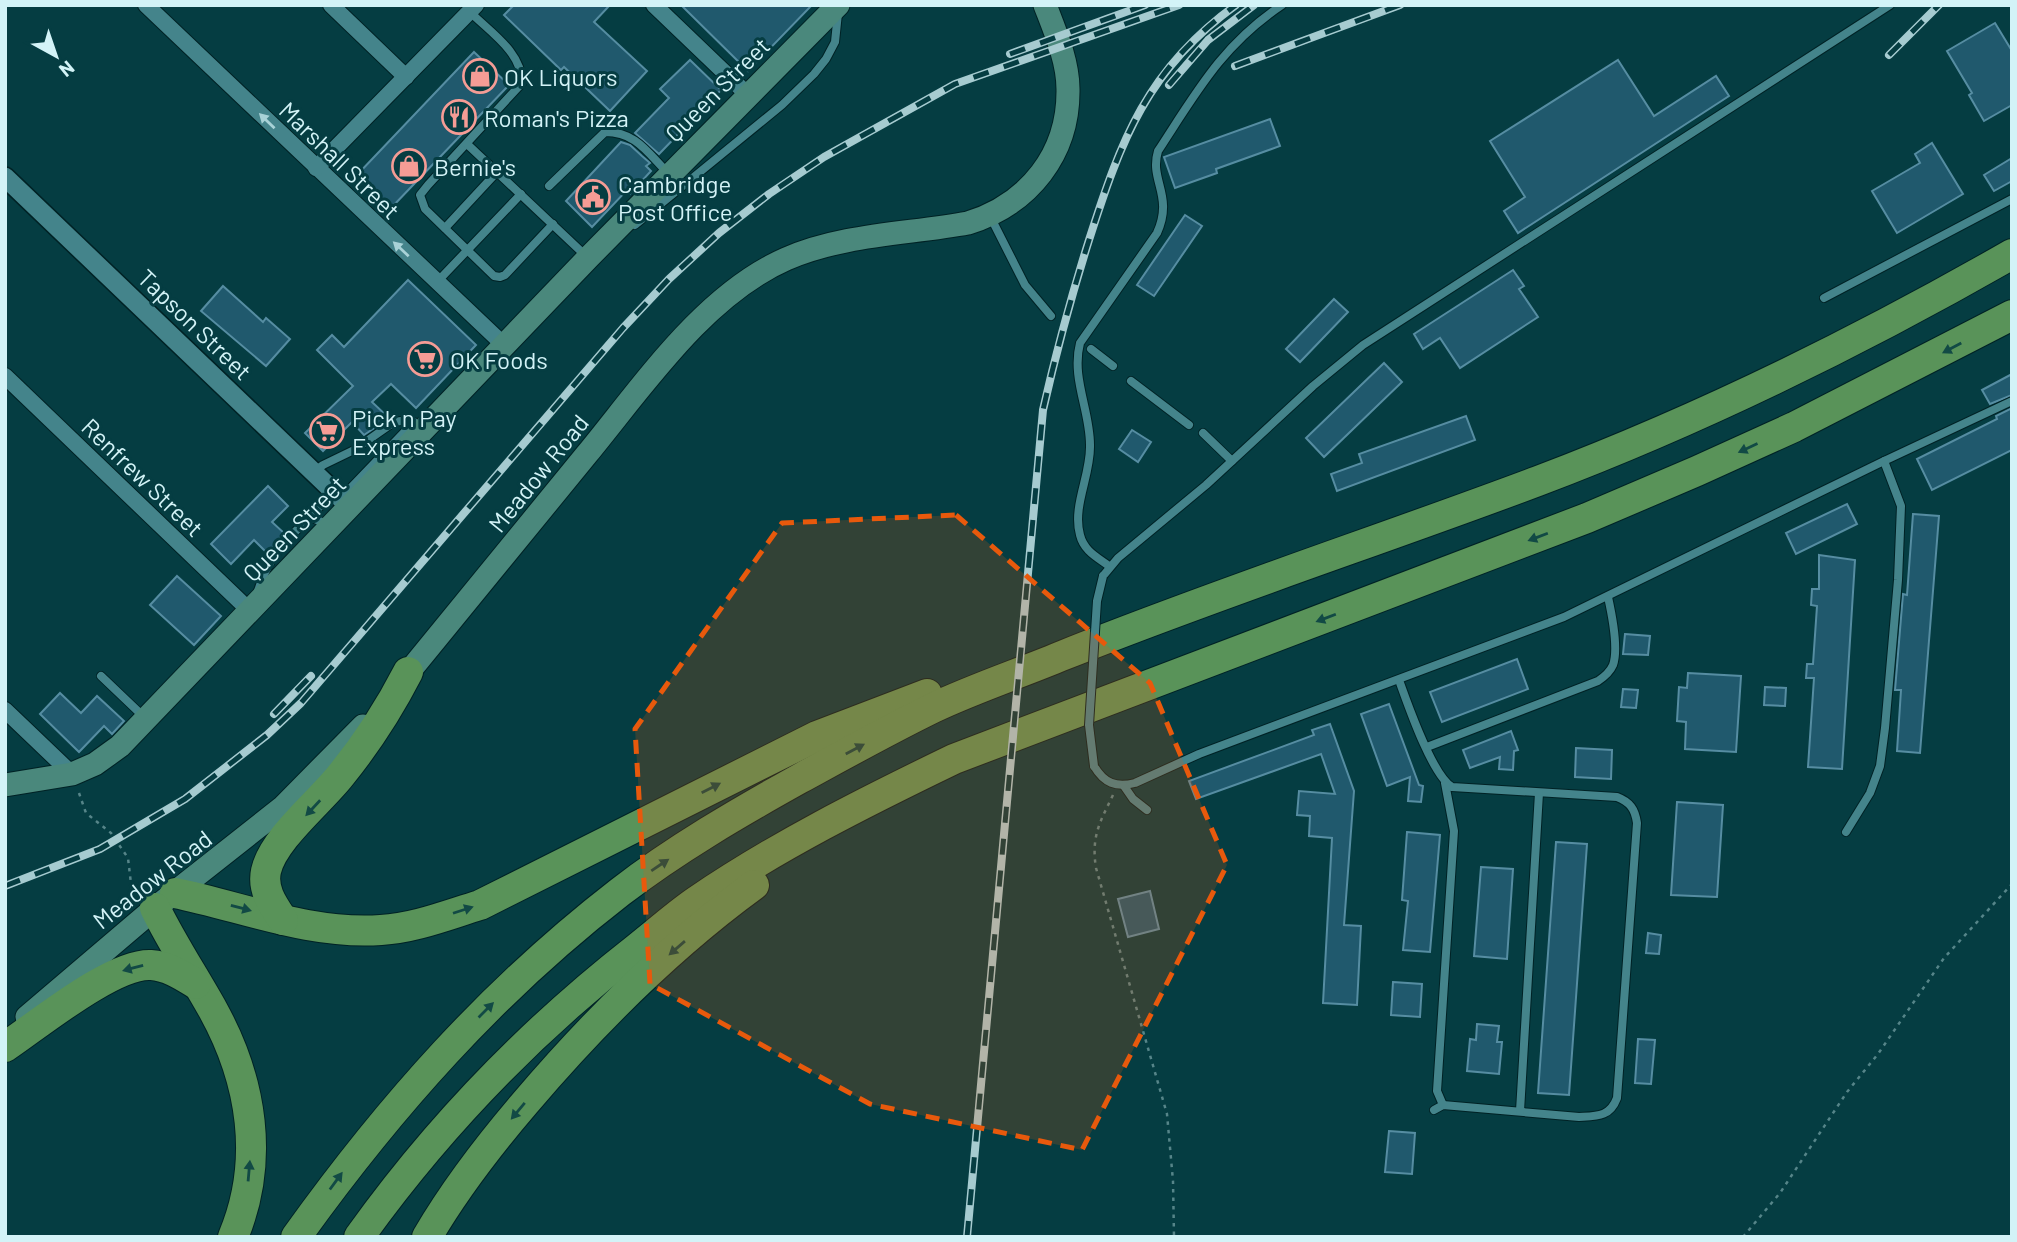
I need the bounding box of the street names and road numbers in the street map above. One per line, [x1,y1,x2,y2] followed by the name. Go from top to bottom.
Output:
[659,31,775,147] street label: Queen Street
[274,95,406,225] street label: Marshall Street
[132,263,258,385] street label: Tapson Street
[482,408,594,538] street label: Meadow Road
[76,412,210,542] street label: Renfrew Street
[236,469,352,587] street label: Queen Street
[87,824,217,934] street label: Meadow Road

